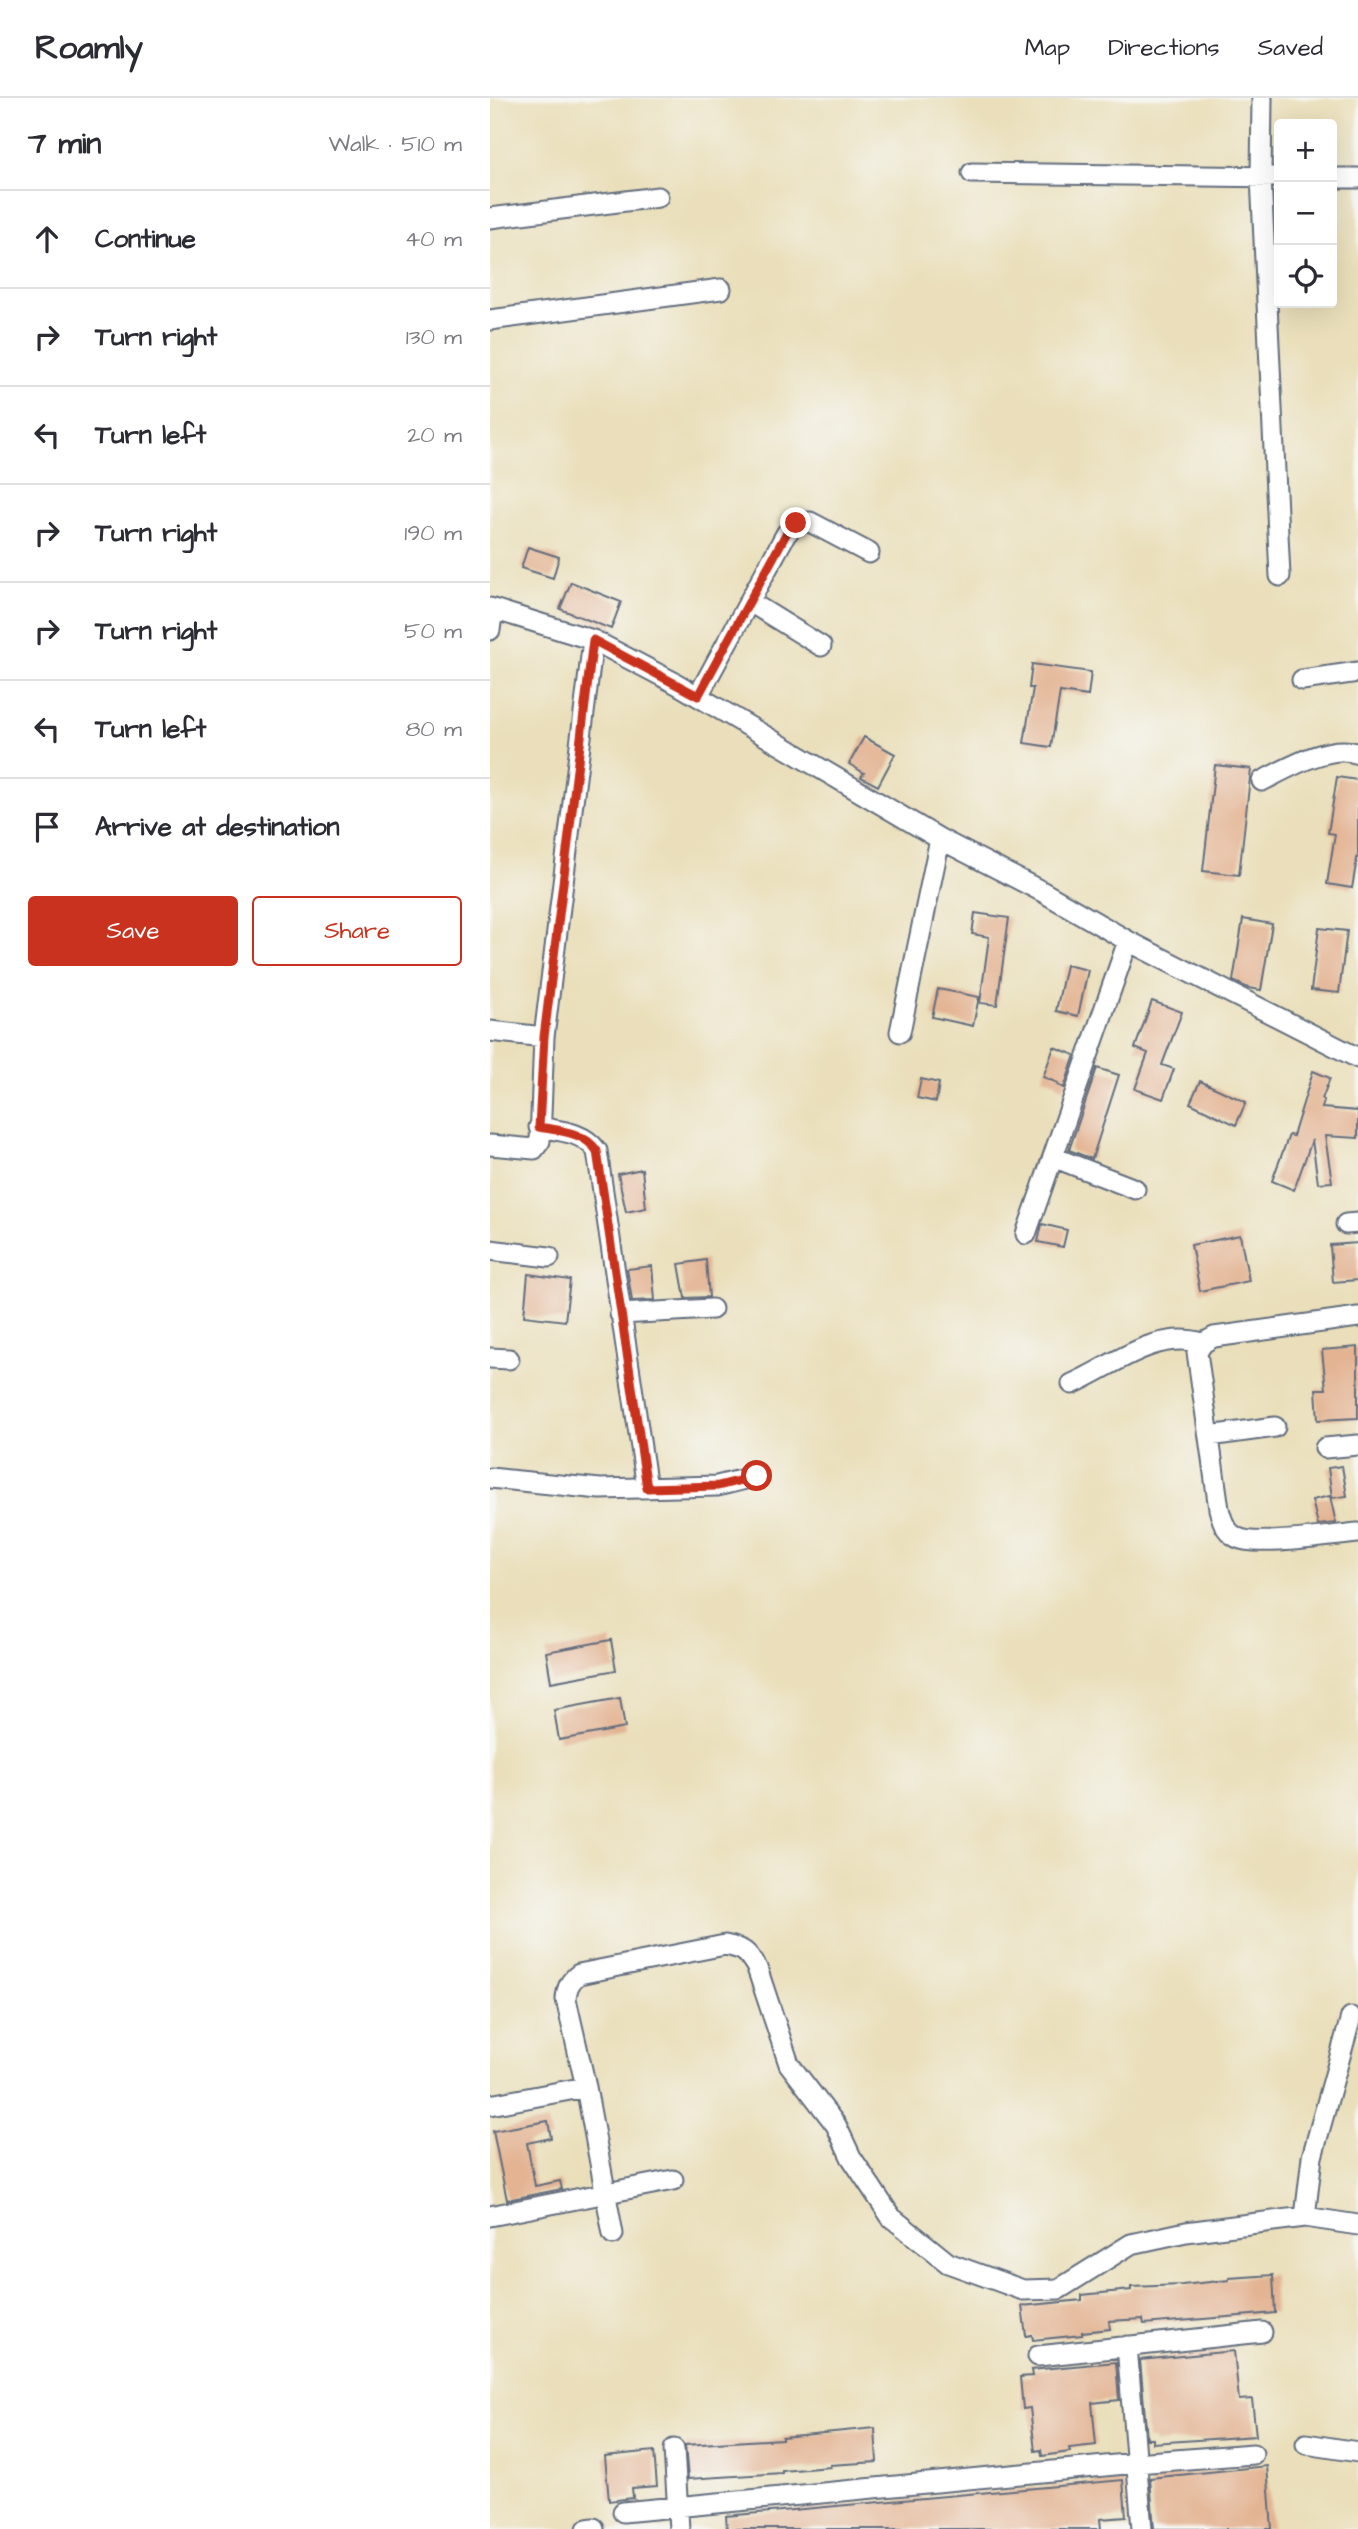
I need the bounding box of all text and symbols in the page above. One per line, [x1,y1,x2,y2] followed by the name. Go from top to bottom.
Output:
[35,25,143,71] text: Roamly
[1025,31,1070,65] text: Map
[1108,31,1220,65] text: Directions
[1258,31,1323,65] text: Saved
[1274,119,1337,308] map controls
[1274,119,1337,182] button: +
[28,123,101,165] text: 7 min
[328,128,462,160] text: Walk · 510 m
[1274,182,1337,245] button: −
[28,220,66,258] icon: ahead
[95,221,196,257] text: Continue
[405,223,462,255] text: 40 m
[1274,245,1337,308] button: locate
[28,318,66,356] icon: right
[95,319,217,355] text: Turn right
[406,321,462,353] text: 130 m
[28,416,66,454] icon: left
[95,417,206,453] text: Turn left
[407,419,462,451] text: 20 m
[780,507,811,538] route end
[28,514,66,552] icon: right
[95,515,217,551] text: Turn right
[404,517,462,549] text: 190 m
[28,612,66,650] icon: right
[95,613,217,649] text: Turn right
[404,615,462,647] text: 50 m
[28,710,66,748] icon: left
[95,711,206,747] text: Turn left
[405,713,462,745] text: 80 m
[28,808,66,846] icon: arrive
[95,809,340,845] text: Arrive at destination
[28,896,238,966] button: Save
[252,896,462,966] button: Share
[741,1460,772,1491] route start

